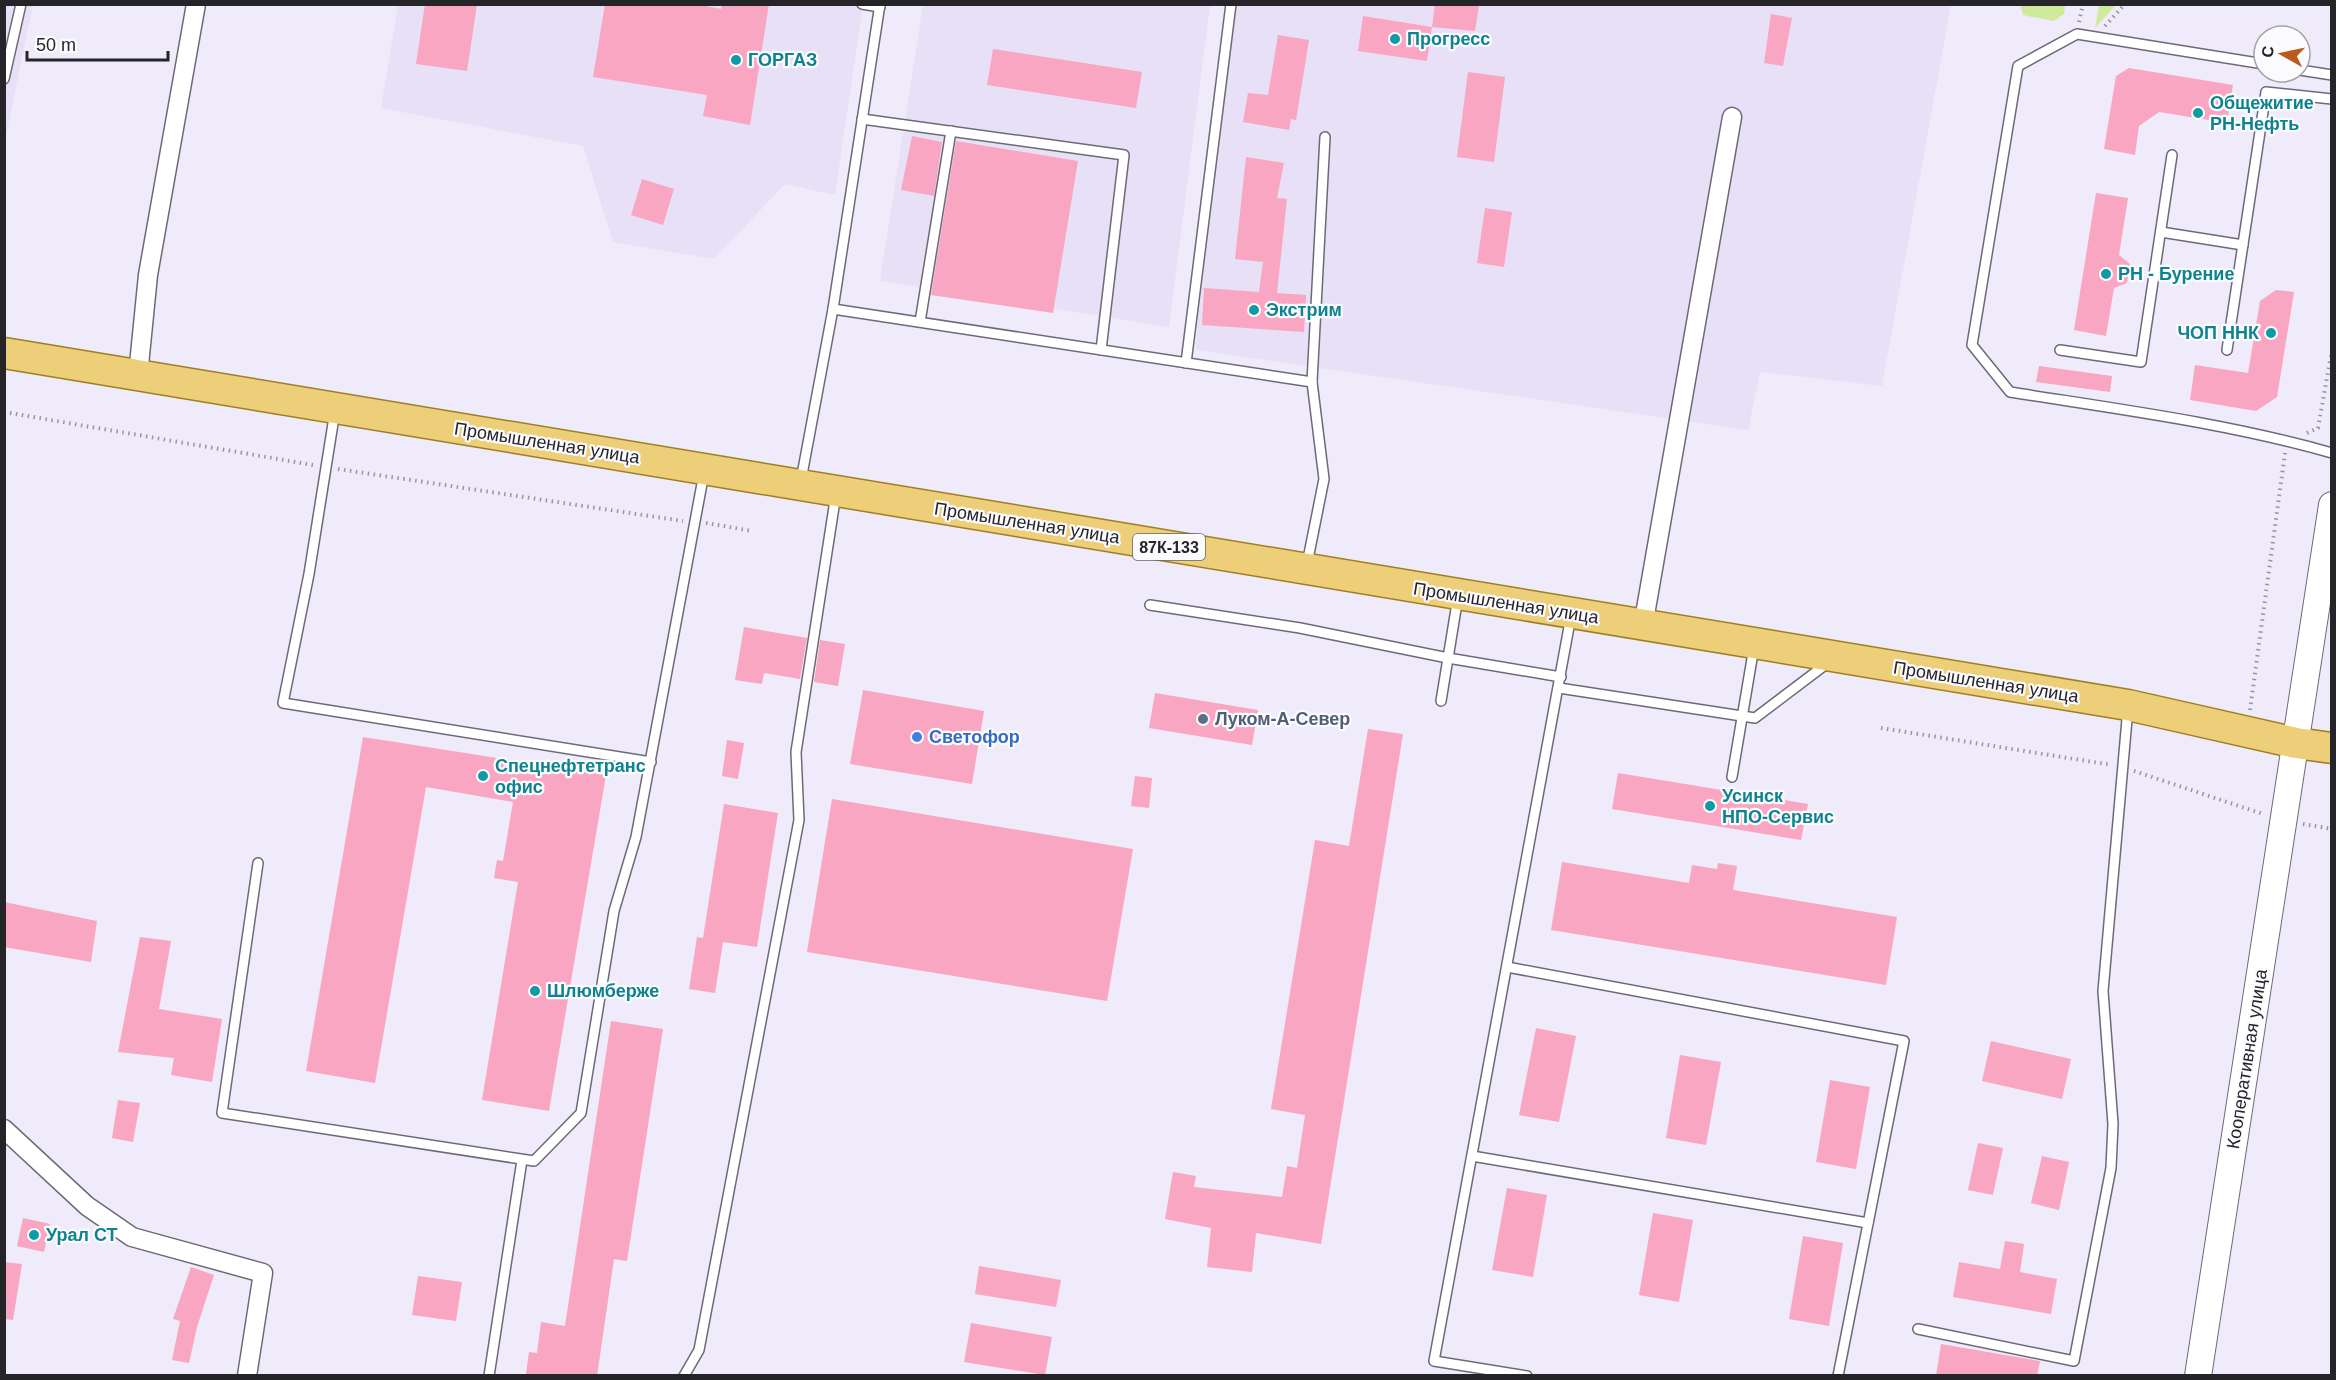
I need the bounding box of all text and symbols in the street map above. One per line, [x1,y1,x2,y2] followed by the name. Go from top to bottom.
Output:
[27,24,168,62] scale bar
[2252,24,2312,84] north arrow
[1407,29,1490,49] place label: Прогресс
[1388,32,1402,46] marker: Прогресс
[36,35,76,55] text: 50 m
[2258,44,2277,59] text: С
[748,50,817,70] place label: ГОРГАЗ
[729,53,743,67] marker: ГОРГАЗ
[2210,93,2314,134] place label: Общежитие РН-Нефть
[2191,106,2205,120] marker: Общежитие РН-Нефть
[2118,264,2234,284] place label: РН - Бурение
[2099,267,2113,281] marker: РН - Бурение
[1266,300,1342,320] place label: Экстрим
[1247,303,1261,317] marker: Экстрим
[2177,323,2260,343] place label: ЧОП ННК
[2264,326,2278,340] marker: ЧОП ННК
[453,418,642,468] street label: Промышленная улица
[933,498,1122,548] street label: Промышленная улица
[1133,534,1205,560] road number: 87К-133
[1412,578,1601,628] street label: Промышленная улица
[1892,657,2081,707] street label: Промышленная улица
[1215,709,1350,729] place label: Луком-А-Север
[1196,712,1210,726] marker: Луком-А-Север
[929,727,1020,747] place label: Светофор
[910,730,924,744] marker: Светофор
[495,756,646,797] place label: Спецнефтетранс офис
[476,769,490,783] marker: Спецнефтетранс офис
[1722,786,1834,827] place label: Усинск НПО-Сервис
[1703,799,1717,813] marker: Усинск НПО-Сервис
[2223,967,2271,1150] street label: Кооперативная улица
[547,981,659,1001] place label: Шлюмберже
[528,984,542,998] marker: Шлюмберже
[46,1225,118,1245] place label: Урал СТ
[27,1228,41,1242] marker: Урал СТ

